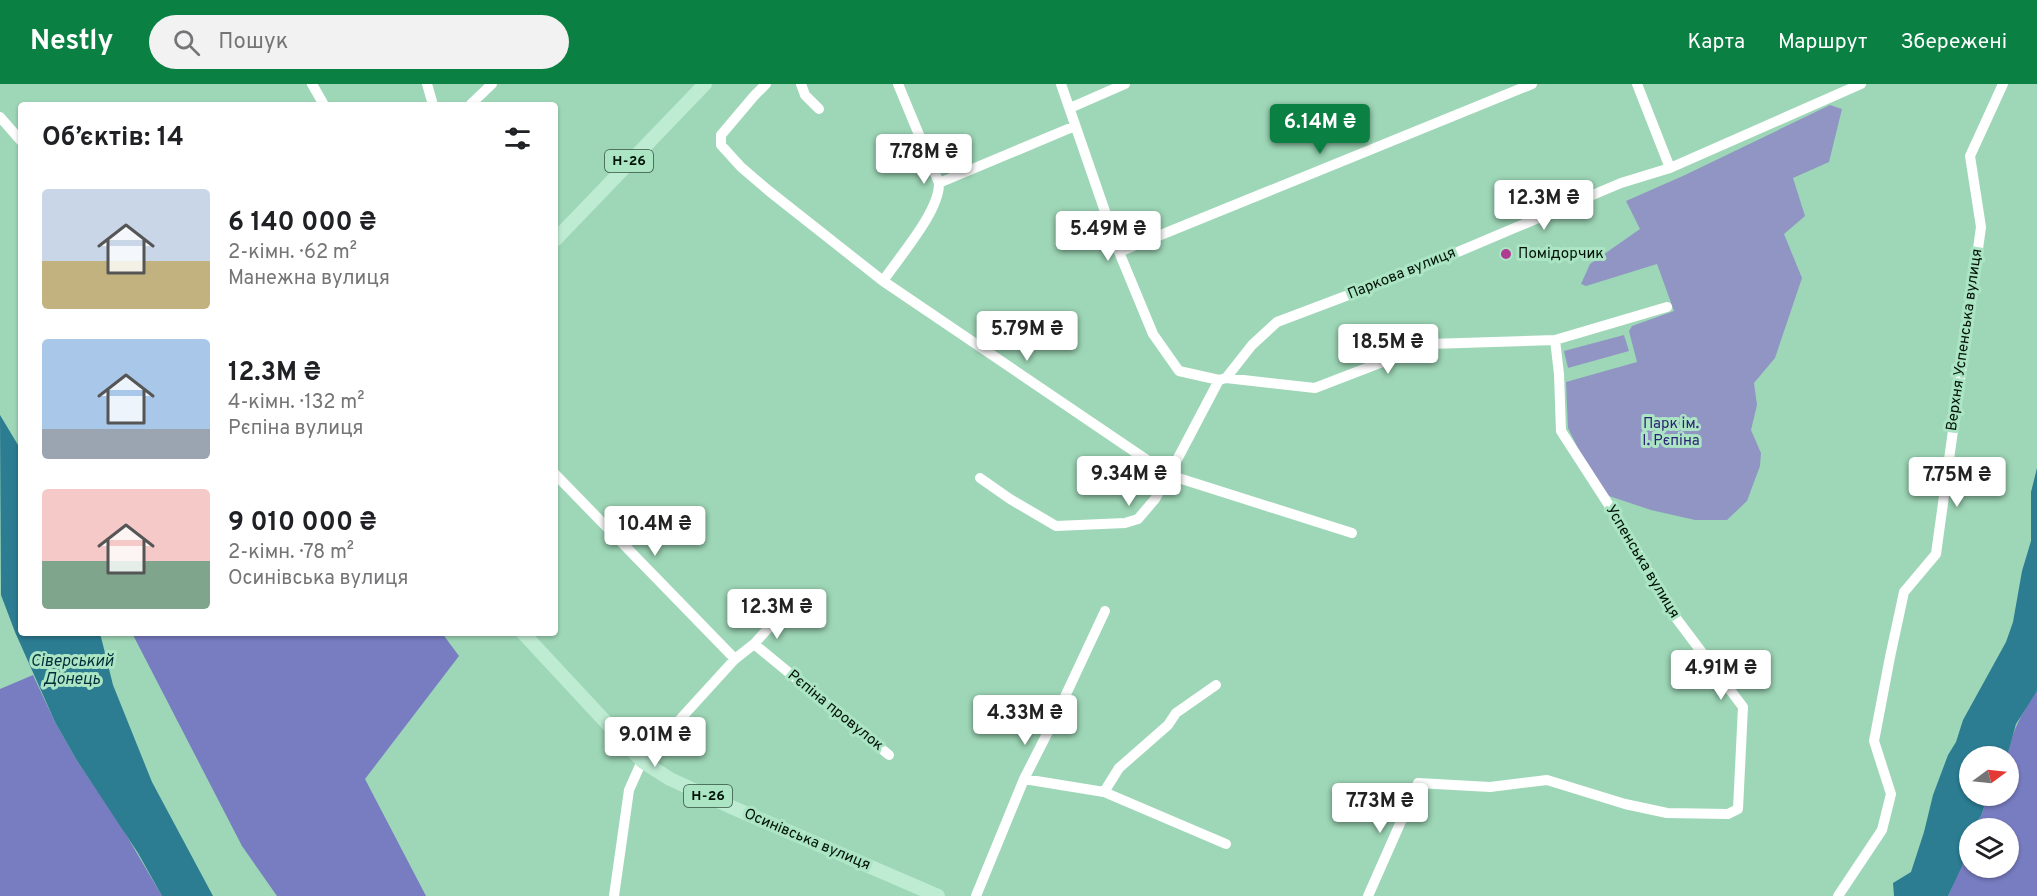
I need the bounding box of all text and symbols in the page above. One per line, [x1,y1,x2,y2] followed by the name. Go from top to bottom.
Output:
[149,15,569,69] search box
[30,24,113,60] text: Nestly
[170,26,203,59] icon: search
[218,29,288,56] text: Пошук
[1688,29,1745,56] text: Карта
[1778,29,1867,56] text: Маршрут
[1900,29,2007,56] text: Збережені
[1265,104,1375,155] pin: 6.14M ₴
[1284,110,1356,136] text: 6.14M ₴
[42,122,184,155] text: Об’єктів: 14
[501,122,534,155] icon: filters
[869,134,979,185] pin: 7.78M ₴
[890,140,958,166] text: 7.78M ₴
[605,150,653,172] road number: Н-26
[1489,180,1599,231] pin: 12.3M ₴
[1508,186,1580,212] text: 12.3M ₴
[228,207,376,240] text: 6 140 000 ₴
[1053,211,1163,262] pin: 5.49M ₴
[90,213,162,285] icon: home
[1070,217,1146,243] text: 5.49M ₴
[228,240,357,266] text: 2-кімн. · 62 m²
[1345,244,1459,304] street label: Паркова вулиця
[1518,245,1604,264] place label: Помідорчик
[1499,247,1513,261] marker: Помідорчик
[1943,248,1987,432] street label: Верхня Успенська вулиця
[228,266,390,292] text: Манежна вулиця
[972,311,1082,362] pin: 5.79M ₴
[991,317,1063,343] text: 5.79M ₴
[1333,324,1443,375] pin: 18.5M ₴
[1352,330,1424,356] text: 18.5M ₴
[228,357,321,390] text: 12.3M ₴
[90,363,162,435] icon: home
[228,390,364,416] text: 4-кімн. · 132 m²
[1642,415,1700,451] park label: Парк ім. І. Рєпіна
[228,416,364,442] text: Рєпіна вулиця
[1074,456,1184,507] pin: 9.34M ₴
[1902,457,2012,508] pin: 7.75M ₴
[1091,462,1167,488] text: 9.34M ₴
[1923,463,1991,489] text: 7.75M ₴
[1601,502,1683,622] street label: Успенська вулиця
[600,506,710,557] pin: 10.4M ₴
[228,507,377,540] text: 9 010 000 ₴
[618,512,692,538] text: 10.4M ₴
[90,513,162,585] icon: home
[228,540,354,566] text: 2-кімн. · 78 m²
[228,566,408,592] text: Осинівська вулиця
[722,589,832,640] pin: 12.3M ₴
[741,595,813,621] text: 12.3M ₴
[1666,650,1776,701] pin: 4.91M ₴
[31,652,114,690] water label: Сіверський Донець
[1685,656,1757,682] text: 4.91M ₴
[783,666,887,756] street label: Рєпіна провулок
[970,695,1080,746] pin: 4.33M ₴
[987,701,1063,727] text: 4.33M ₴
[600,717,710,768] pin: 9.01M ₴
[619,723,691,749] text: 9.01M ₴
[1959,746,2019,806] north arrow
[1959,746,2019,878] map controls
[1325,783,1435,834] pin: 7.73M ₴
[684,785,732,807] road number: Н-26
[1346,789,1414,815] text: 7.73M ₴
[741,805,873,875] street label: Осинівська вулиця
[1959,818,2019,878] button: layers

